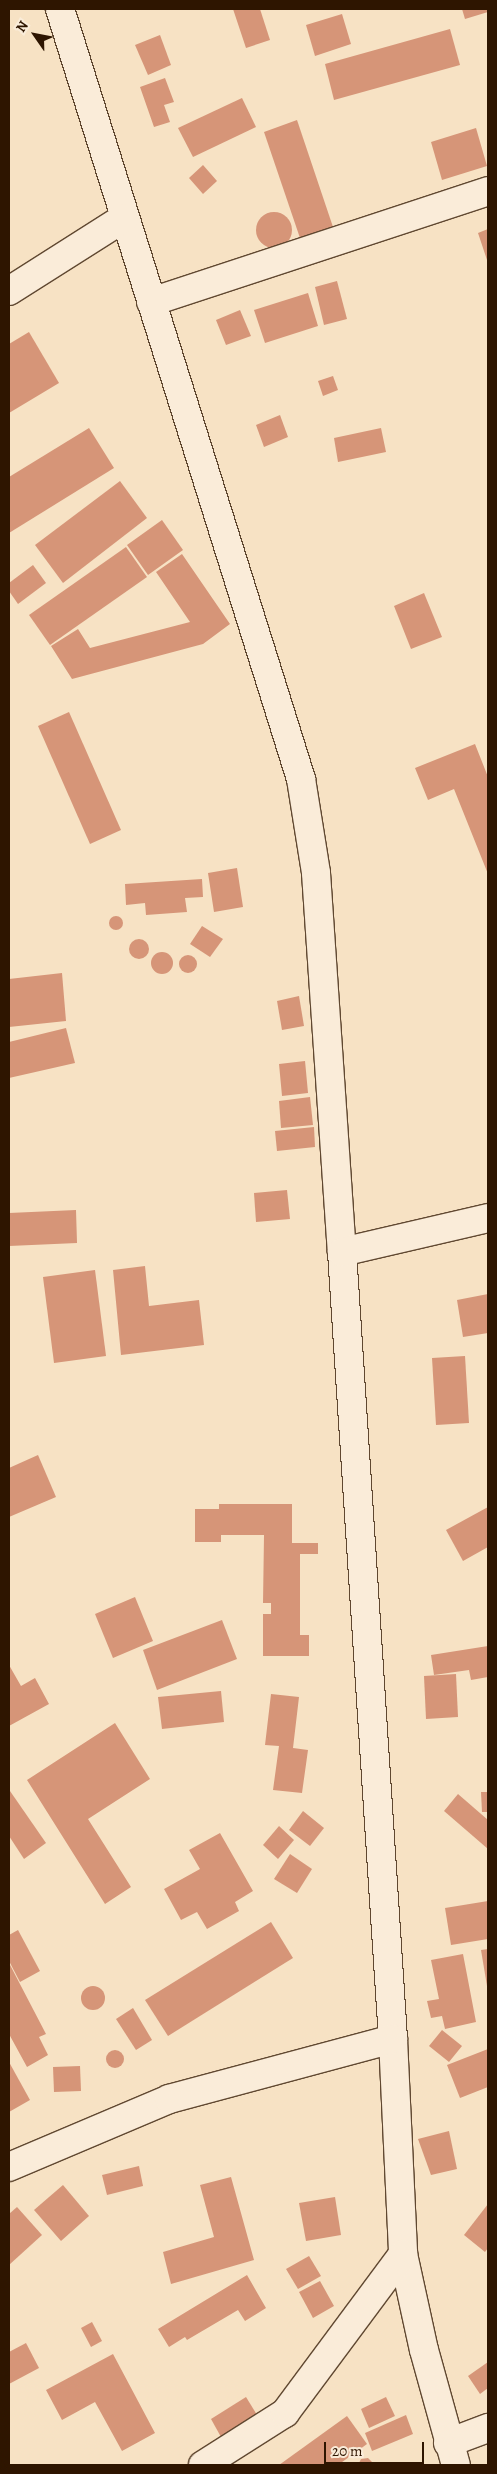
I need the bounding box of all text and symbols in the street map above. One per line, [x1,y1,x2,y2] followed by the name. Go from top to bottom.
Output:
[10,10,60,60] north arrow
[11,17,33,36] text: N
[327,2432,427,2464] scale bar
[332,2441,363,2461] text: 20 m

